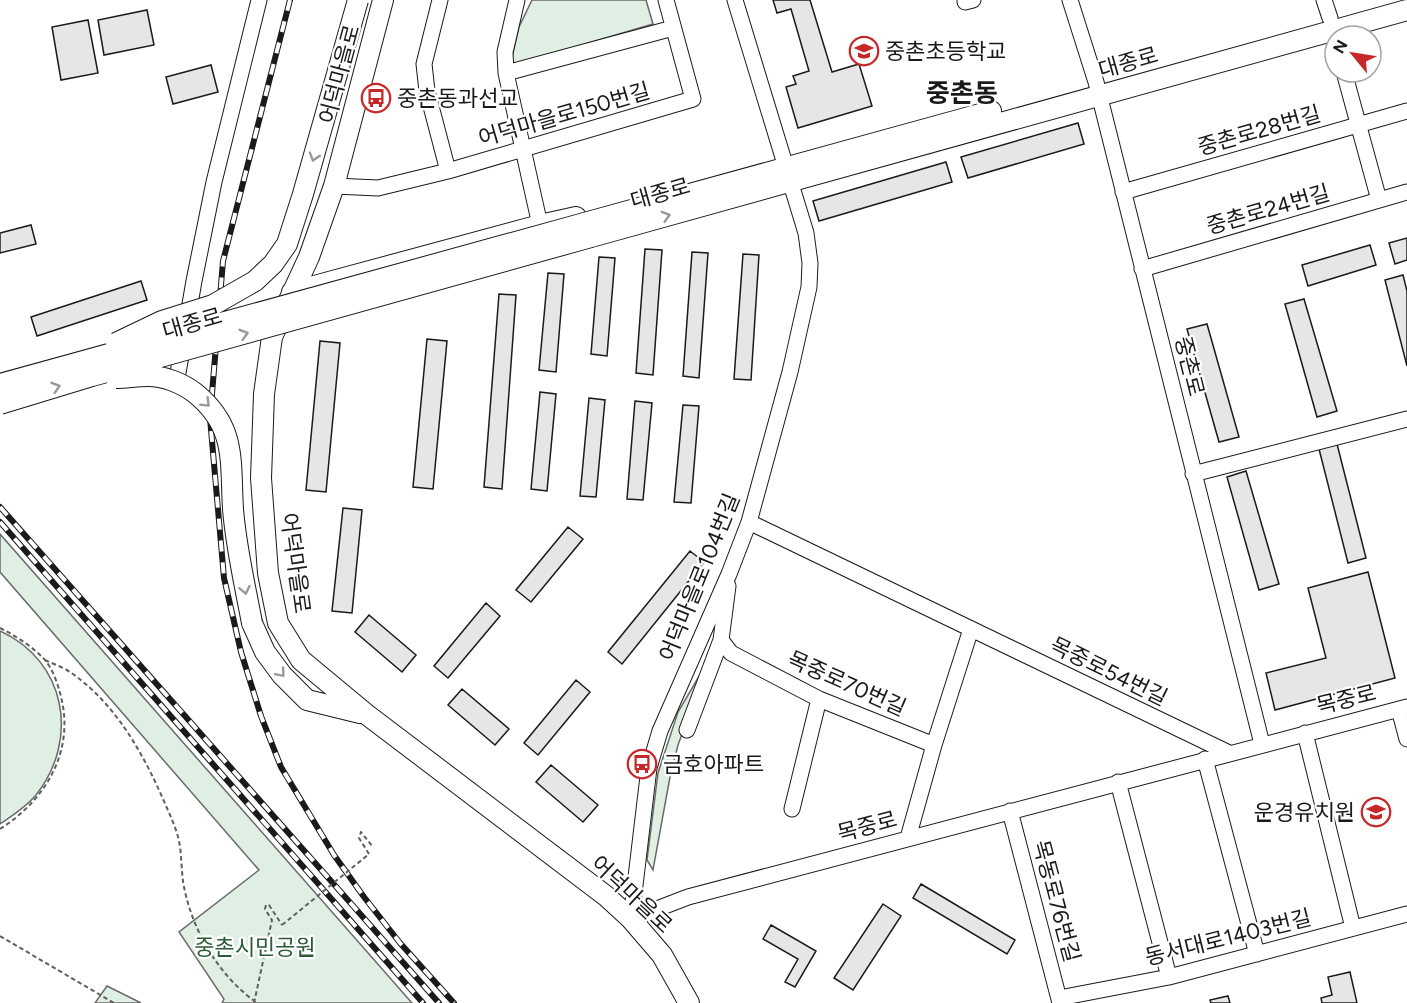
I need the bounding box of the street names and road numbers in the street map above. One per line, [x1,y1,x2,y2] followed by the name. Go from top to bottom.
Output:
[313,22,366,127] street label: 어덕마을로
[1095,41,1161,84] street label: 대종로
[475,77,653,152] street label: 어덕마을로150번길
[1194,100,1324,161] street label: 중촌로28번길
[627,172,693,215] street label: 대종로
[1203,179,1333,240] street label: 중촌로24번길
[159,302,225,345] street label: 대종로
[1169,333,1210,399] street label: 중촌로
[654,489,745,665] street label: 어덕마을로104번길
[275,511,316,615] street label: 어덕마을로
[1046,631,1172,712] street label: 목중로54번길
[783,645,910,722] street label: 목중로70번길
[1313,679,1379,720] street label: 목중로
[834,806,900,847] street label: 목중로
[1027,837,1086,965] street label: 목동로76번길
[585,850,678,939] street label: 어덕마을로
[1142,904,1314,971] street label: 동서대로1403번길

